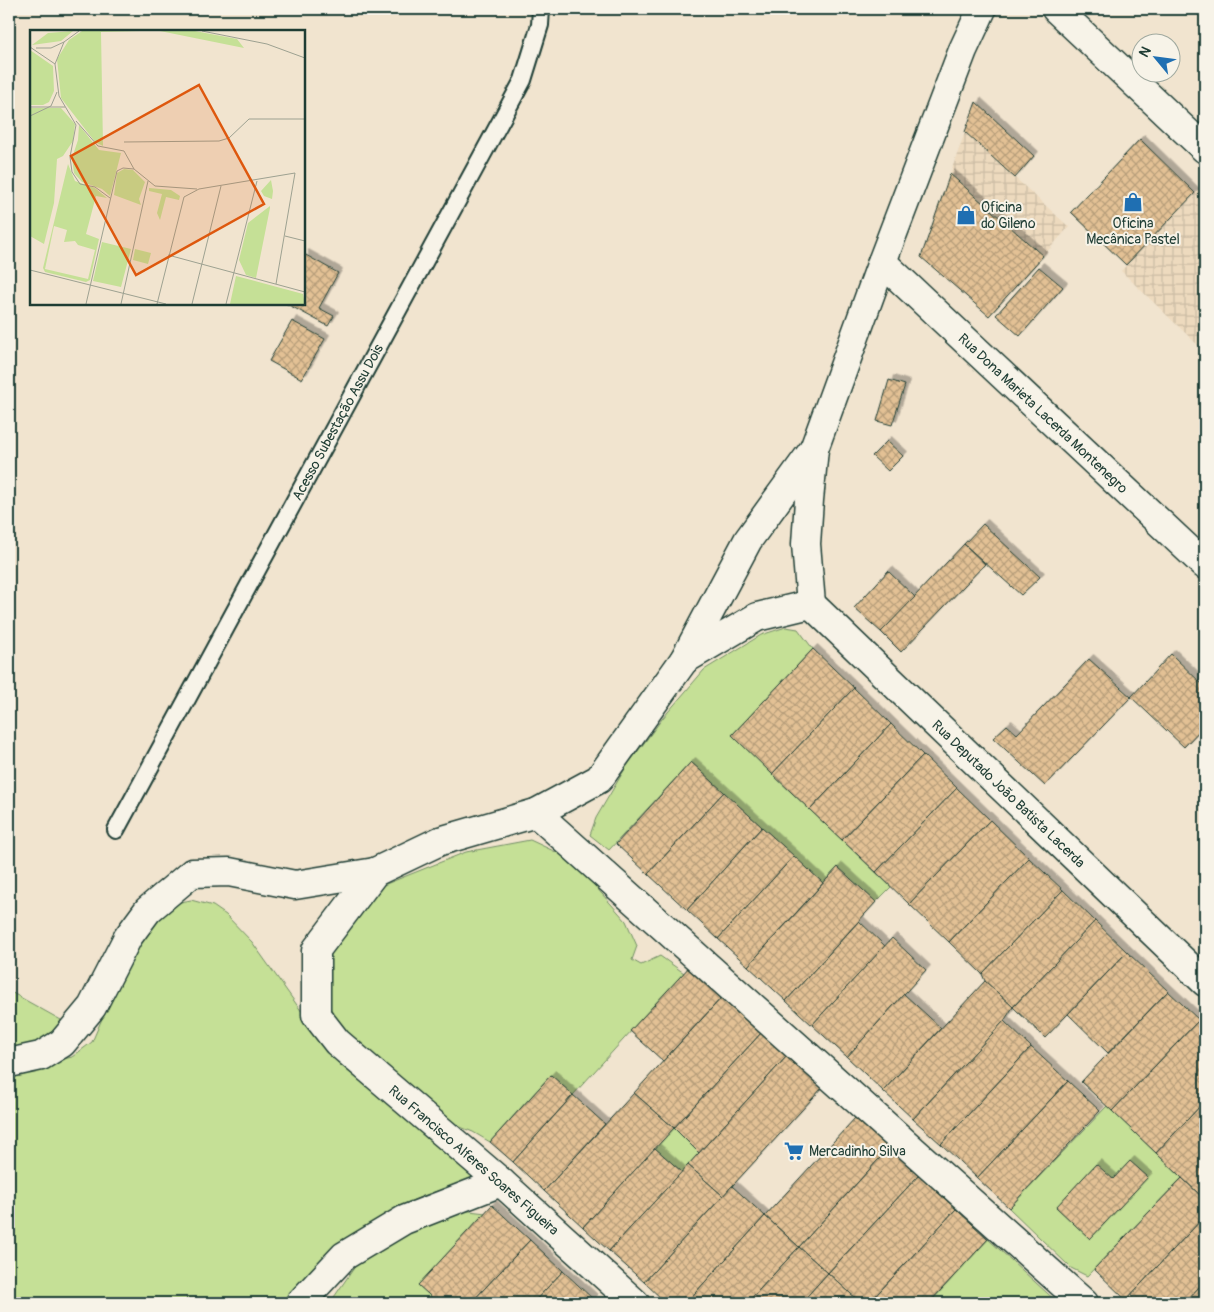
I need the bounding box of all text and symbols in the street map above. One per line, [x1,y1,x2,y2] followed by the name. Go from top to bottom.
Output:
[30,30,305,305] inset map
[1132,32,1182,82] north arrow
[1135,44,1155,60] text: N
[1122,191,1144,213] shop icon: Oficina Mecânica Pastel
[981,199,1036,232] place label: Oficina do Gileno
[955,204,977,226] shop icon: Oficina do Gileno
[1086,215,1180,248] place label: Oficina Mecânica Pastel
[955,330,1131,497] street label: Rua Dona Marieta Lacerda Montenegro
[288,341,387,503] street label: Acesso Subestação Assu Dois
[928,717,1088,871] street label: Rua Deputado João Batista Lacerda
[385,1082,562,1239] street label: Rua Francisco Alferes Soares Figueira
[783,1140,805,1162] supermarket icon: Mercadinho Silva
[809,1143,906,1160] place label: Mercadinho Silva

